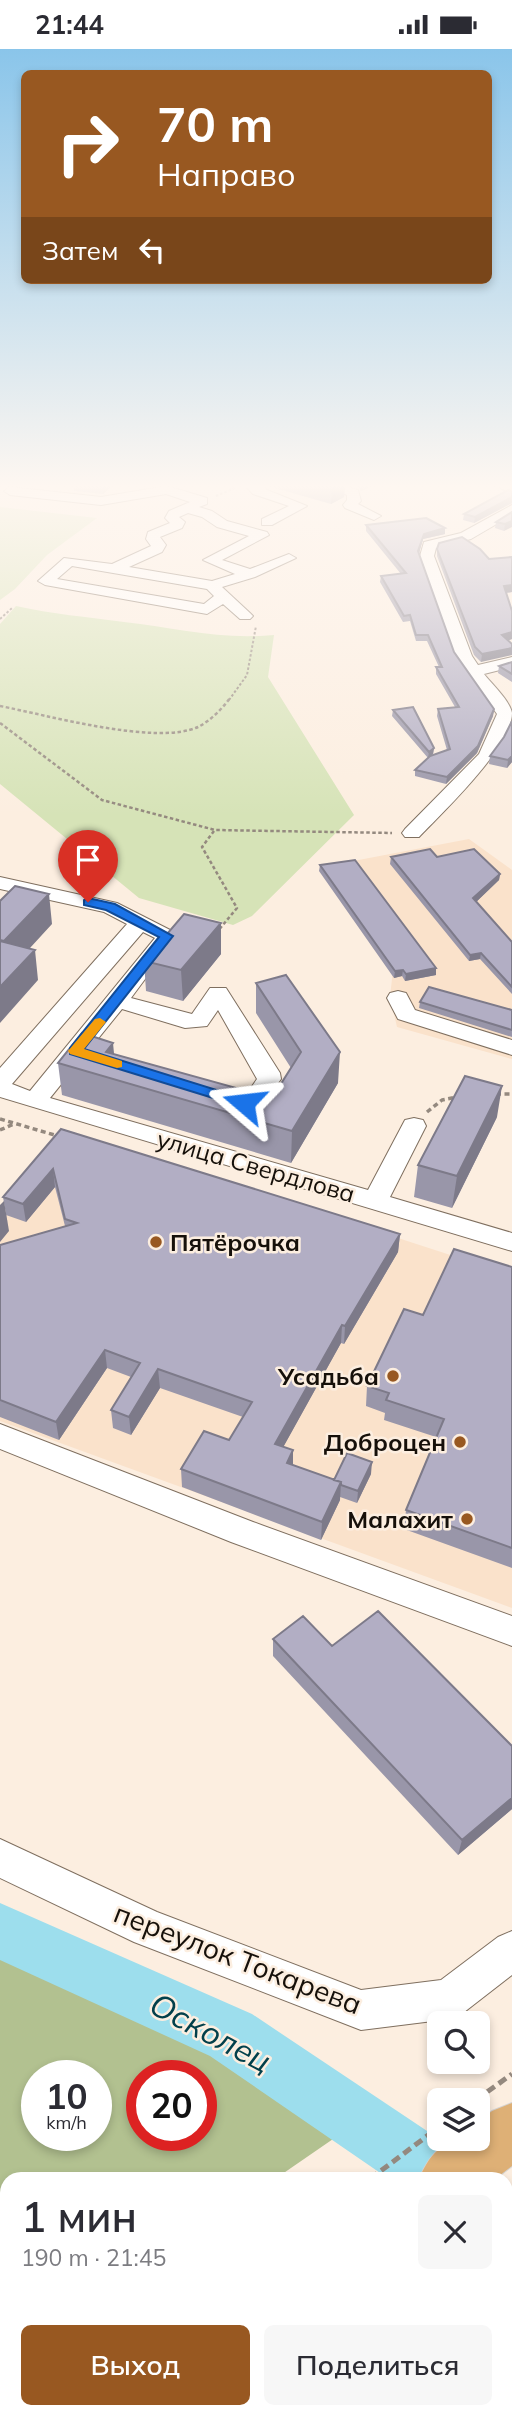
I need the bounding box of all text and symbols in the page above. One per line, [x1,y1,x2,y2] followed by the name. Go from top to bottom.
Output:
[35,8,104,41] text: 21:44
[157,93,273,154] text: 70 m
[42,98,133,189] icon: right
[157,154,296,194] text: Направо
[133,231,171,269] icon: left
[42,234,119,267] text: Затем
[58,830,118,902] pin
[69,841,107,879] icon: arrive
[207,1066,281,1140] position arrow
[154,1123,358,1209] street label: улица Свердлова
[170,1227,300,1257] place label: Пятёрочка
[148,1234,164,1250] marker: Пятёрочка
[277,1361,379,1391] place label: Усадьба
[385,1368,401,1384] marker: Усадьба
[324,1427,446,1457] place label: Доброцен
[452,1434,468,1450] marker: Доброцен
[347,1504,453,1534] place label: Малахит
[459,1511,475,1527] marker: Малахит
[109,1895,367,2021] street label: переулок Токарева
[143,1983,279,2081] water label: Осколец
[427,2011,490,2151] map controls
[427,2011,490,2074] button: search
[126,2060,217,2151] speed limit sign: 20
[45,2074,88,2118] text: 10
[427,2088,490,2151] button: layers
[46,2111,87,2134] text: km/h
[21,2190,137,2243] text: 1 мин
[418,2195,492,2269] button: close
[21,2243,166,2272] text: 190 m · 21:45
[21,2325,250,2405] button: Выход
[264,2325,492,2405] button: Поделиться

